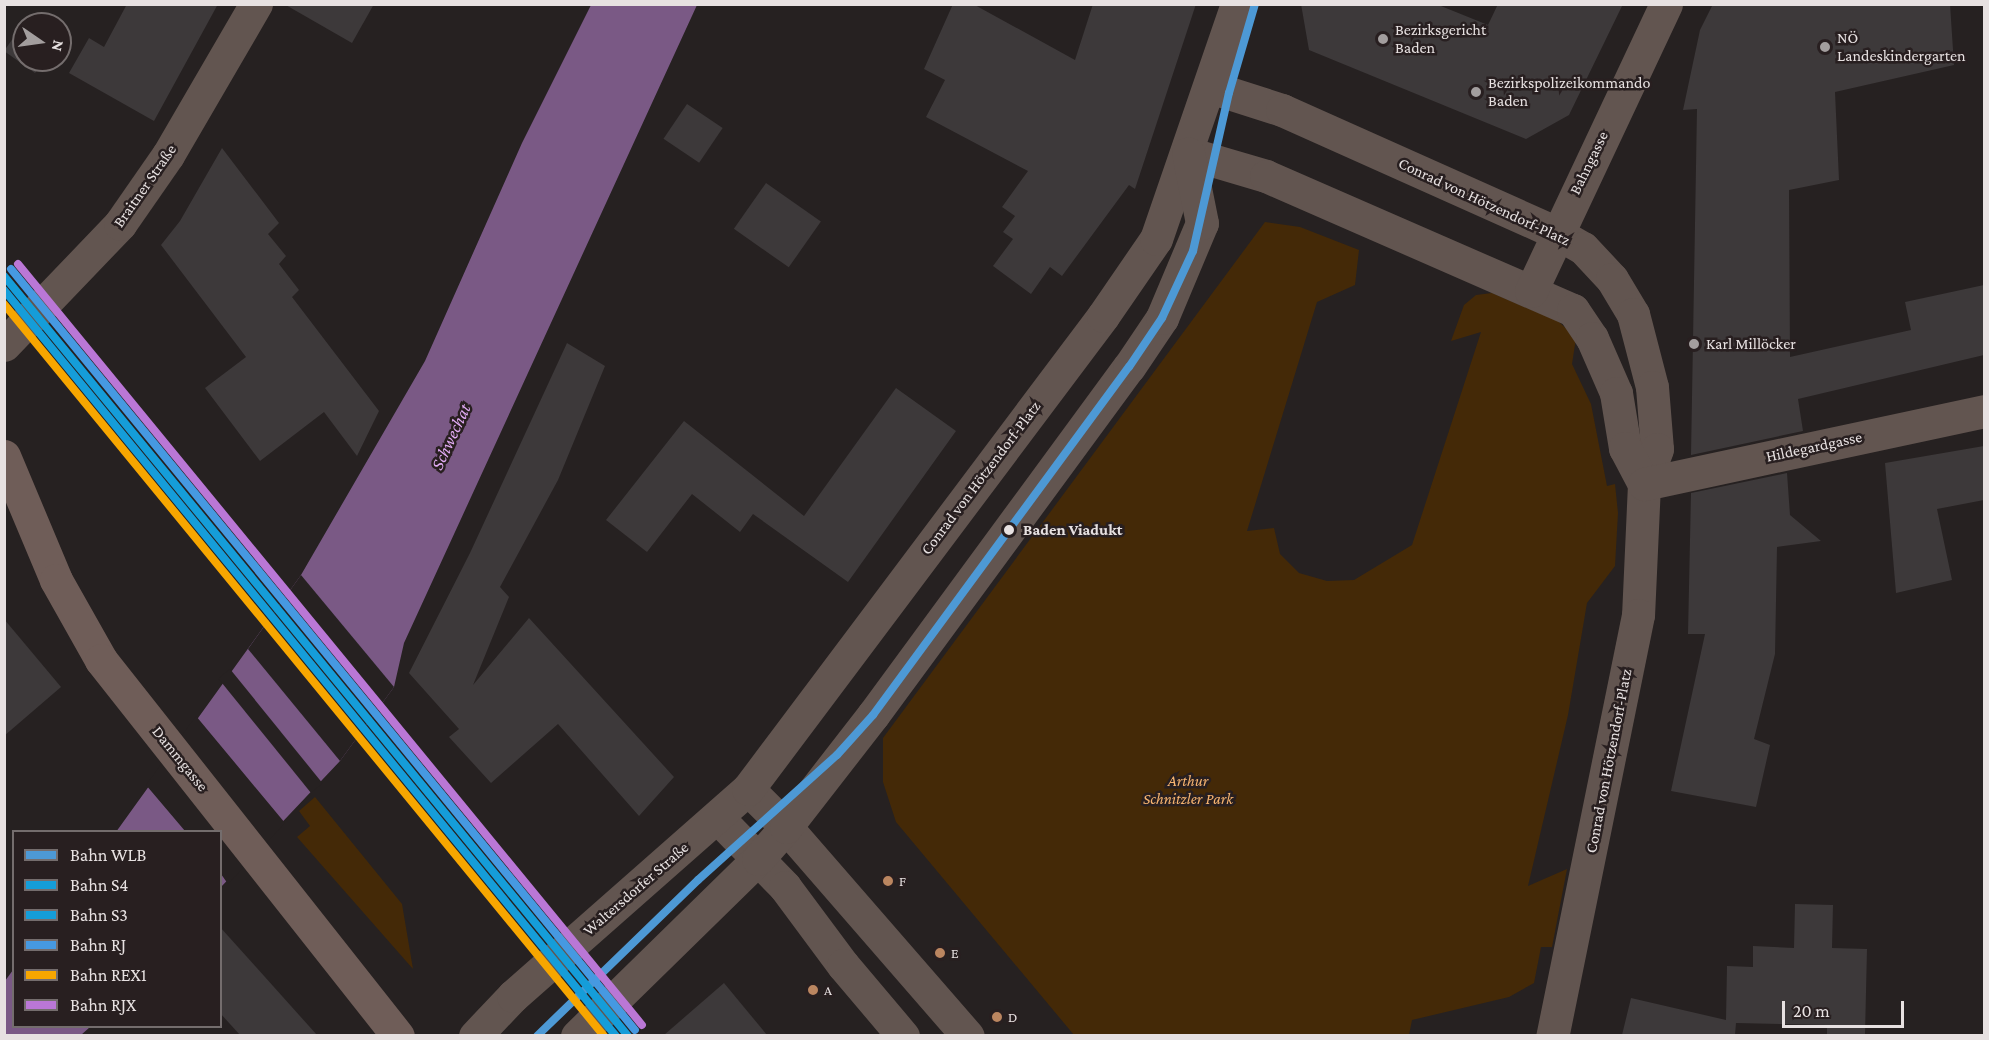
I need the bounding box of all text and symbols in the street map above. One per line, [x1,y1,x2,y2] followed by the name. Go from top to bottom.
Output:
[12,12,72,72] north arrow
[1395,20,1486,58] place label: Bezirksgericht Baden
[1837,28,1966,66] place label: NÖ Landeskindergarten
[1376,32,1390,46] marker: Bezirksgericht Baden
[49,38,68,53] text: N
[1818,40,1832,54] marker: NÖ Landeskindergarten
[1488,73,1650,111] place label: Bezirkspolizeikommando Baden
[1469,85,1483,99] marker: Bezirkspolizeikommando Baden
[1565,128,1613,198] street label: Bahngasse
[109,141,181,231] street label: Braitner Straße
[1395,154,1573,250] street label: Conrad von Hötzendorf-Platz
[1706,334,1796,354] place label: Karl Millöcker
[1687,337,1701,351] marker: Karl Millöcker
[917,397,1045,559] street label: Conrad von Hötzendorf-Platz
[426,401,476,473] water label: Schwechat
[1764,427,1864,467] street label: Hildegardgasse
[1023,520,1123,540] place label: Baden Viadukt
[1000,521,1018,539] marker: Baden Viadukt
[1582,667,1636,855] street label: Conrad von Hötzendorf-Platz
[148,722,212,796] street label: Dammgasse
[1143,771,1233,809] park label: Arthur Schnitzler Park
[12,830,222,1028] legend
[579,838,693,940] street label: Waltersdorfer Straße
[70,845,146,865] text: Bahn WLB
[899,873,906,889] place label: F
[70,875,129,895] text: Bahn S4
[882,875,894,887] marker: F
[70,905,128,925] text: Bahn S3
[70,935,126,955] text: Bahn RJ
[951,945,959,961] place label: E
[934,947,946,959] marker: E
[70,965,147,985] text: Bahn REX1
[824,982,832,998] place label: A
[807,984,819,996] marker: A
[1785,989,1906,1027] scale bar
[70,995,136,1015] text: Bahn RJX
[1793,1001,1830,1021] text: 20 m
[1008,1009,1017,1025] place label: D
[991,1011,1003,1023] marker: D

